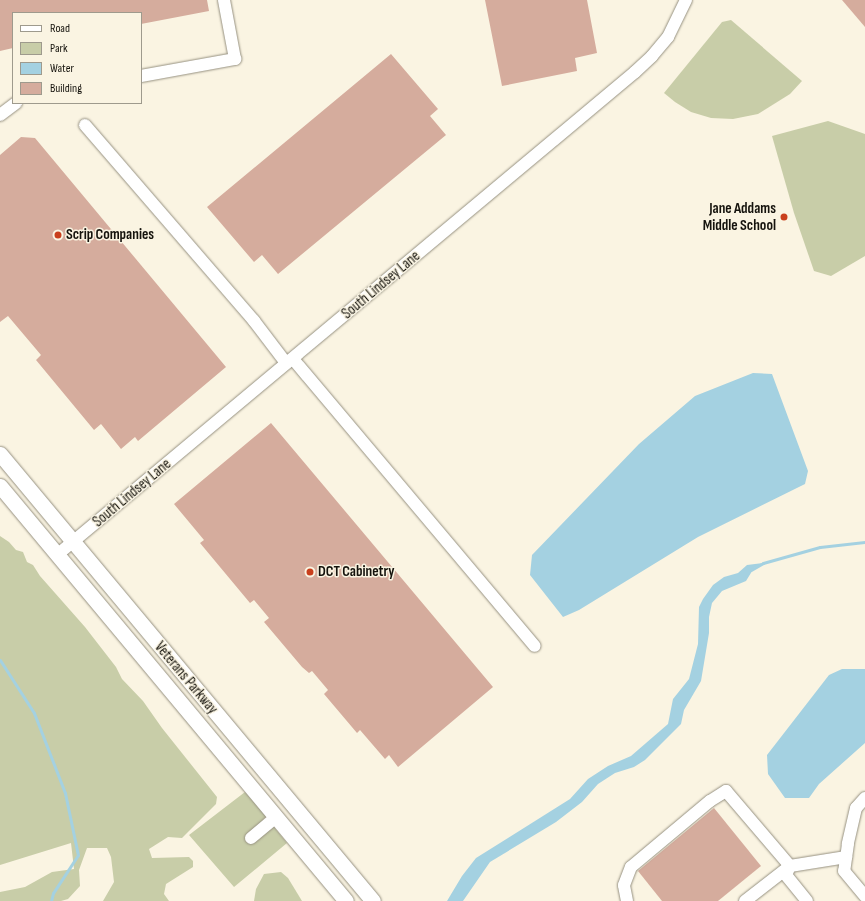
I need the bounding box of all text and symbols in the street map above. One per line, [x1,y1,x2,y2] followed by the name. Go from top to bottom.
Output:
[12,12,142,104] legend
[50,21,70,36] text: Road
[50,41,68,56] text: Park
[50,61,74,76] text: Water
[50,81,82,96] text: Building
[703,199,776,234] place label: Jane Addams Middle School
[779,212,789,222] marker: Jane Addams Middle School
[66,226,154,244] place label: Scrip Companies
[53,230,63,240] marker: Scrip Companies
[338,247,424,323] street label: South Lindsey Lane
[89,455,175,531] street label: South Lindsey Lane
[318,563,395,581] place label: DCT Cabinetry
[305,567,315,577] marker: DCT Cabinetry
[151,638,221,718] street label: Veterans Parkway

